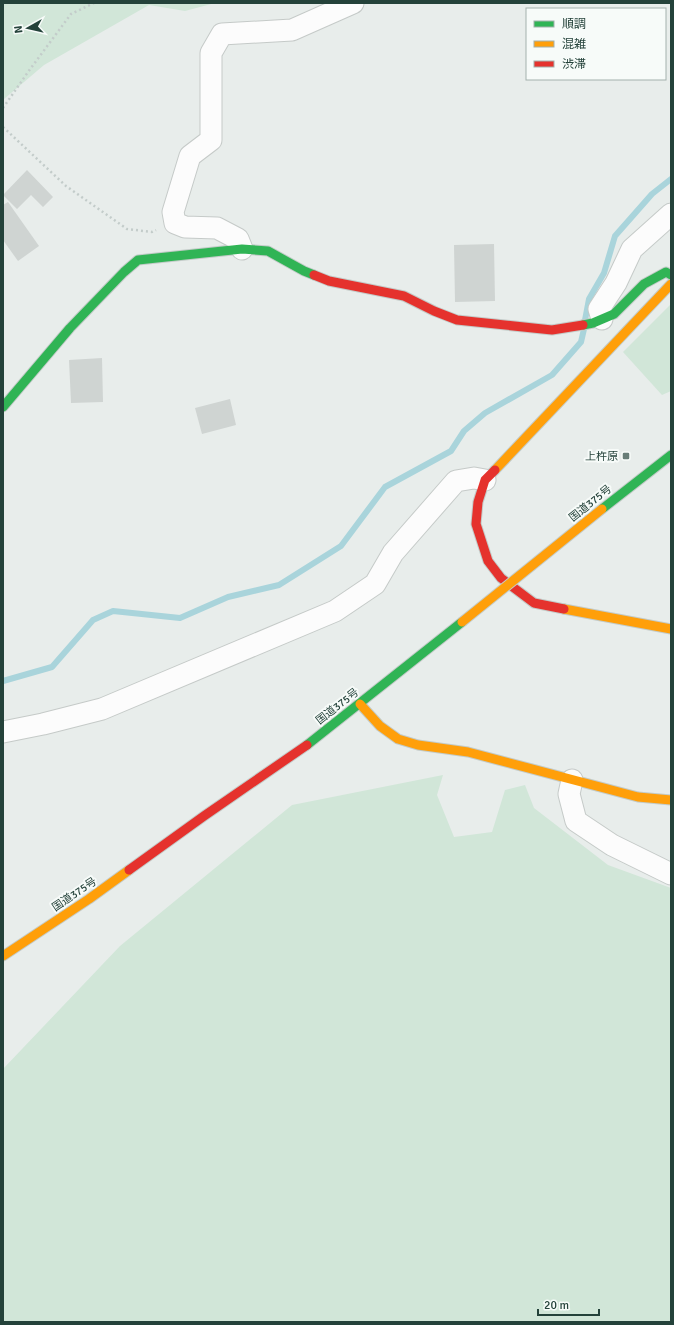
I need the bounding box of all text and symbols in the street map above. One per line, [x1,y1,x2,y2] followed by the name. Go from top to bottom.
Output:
[8,8,48,48] north arrow
[526,8,666,80] legend
[562,17,586,32] text: 順調
[12,25,26,34] text: N
[562,37,586,52] text: 混雑
[562,57,586,72] text: 渋滞
[585,450,618,463] place label: 上杵原
[621,451,631,461] marker: 上杵原
[566,482,614,524] street label: 国道375号
[313,686,361,727] street label: 国道375号
[50,875,99,914] street label: 国道375号
[538,1291,599,1317] scale bar
[544,1298,569,1313] text: 20 m

